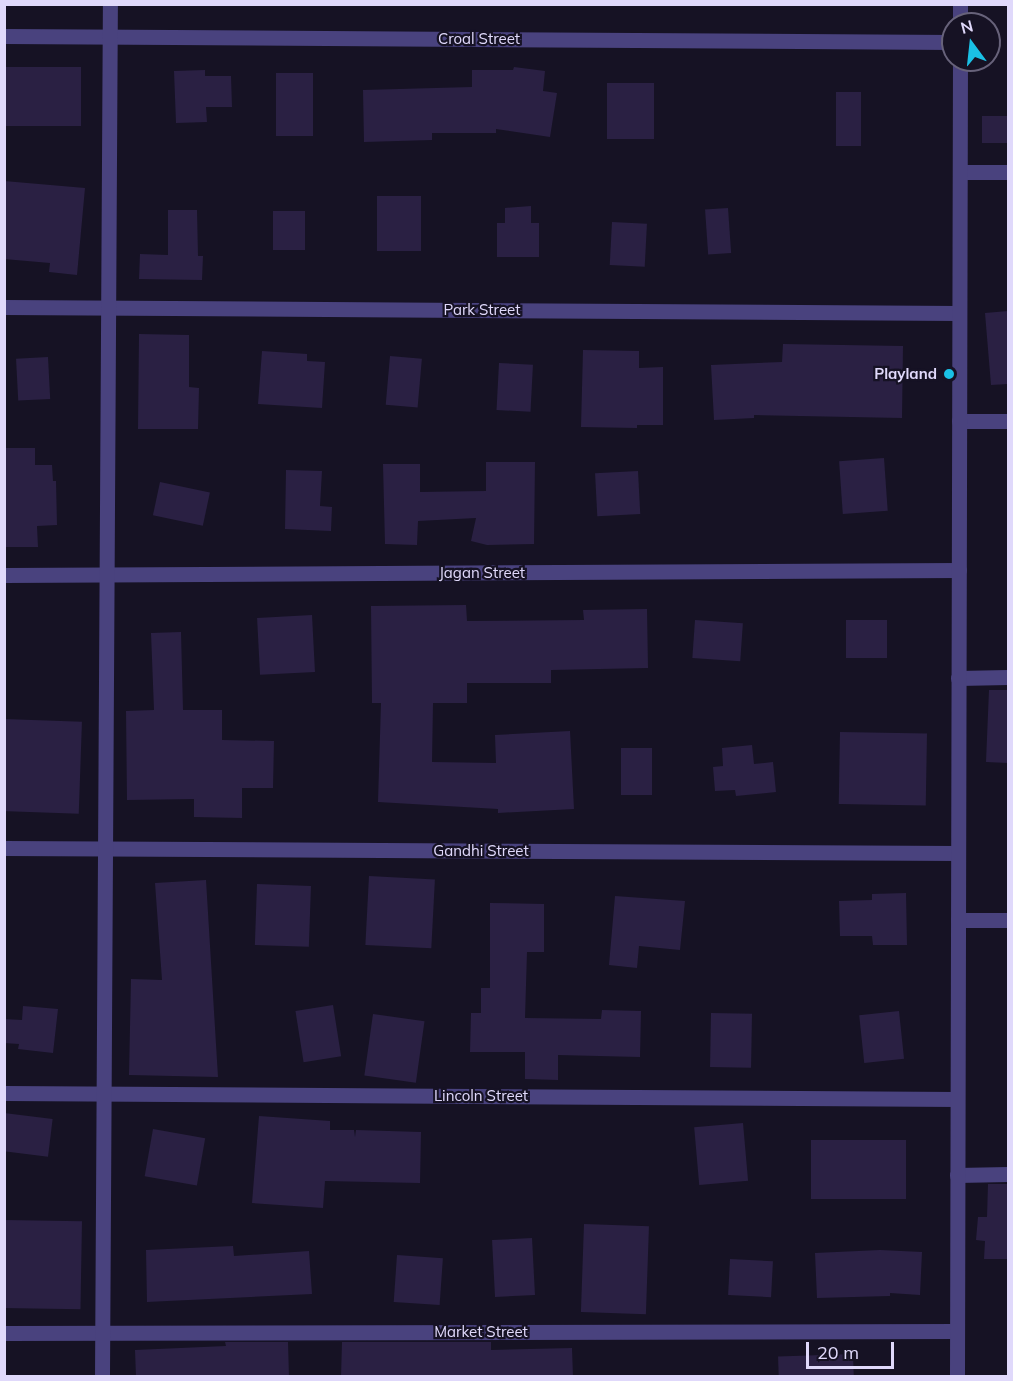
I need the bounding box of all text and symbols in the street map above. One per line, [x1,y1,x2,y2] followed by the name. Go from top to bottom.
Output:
[941,12,1001,72] north arrow
[958,15,975,38] text: N
[438,30,520,48] street label: Croal Street
[444,301,520,319] street label: Park Street
[874,365,937,383] place label: Playland
[942,367,956,381] marker: Playland
[439,564,525,582] street label: Jagan Street
[433,842,529,860] street label: Gandhi Street
[434,1087,528,1105] street label: Lincoln Street
[434,1323,528,1341] street label: Market Street
[809,1330,898,1368] scale bar
[817,1341,859,1364] text: 20 m

